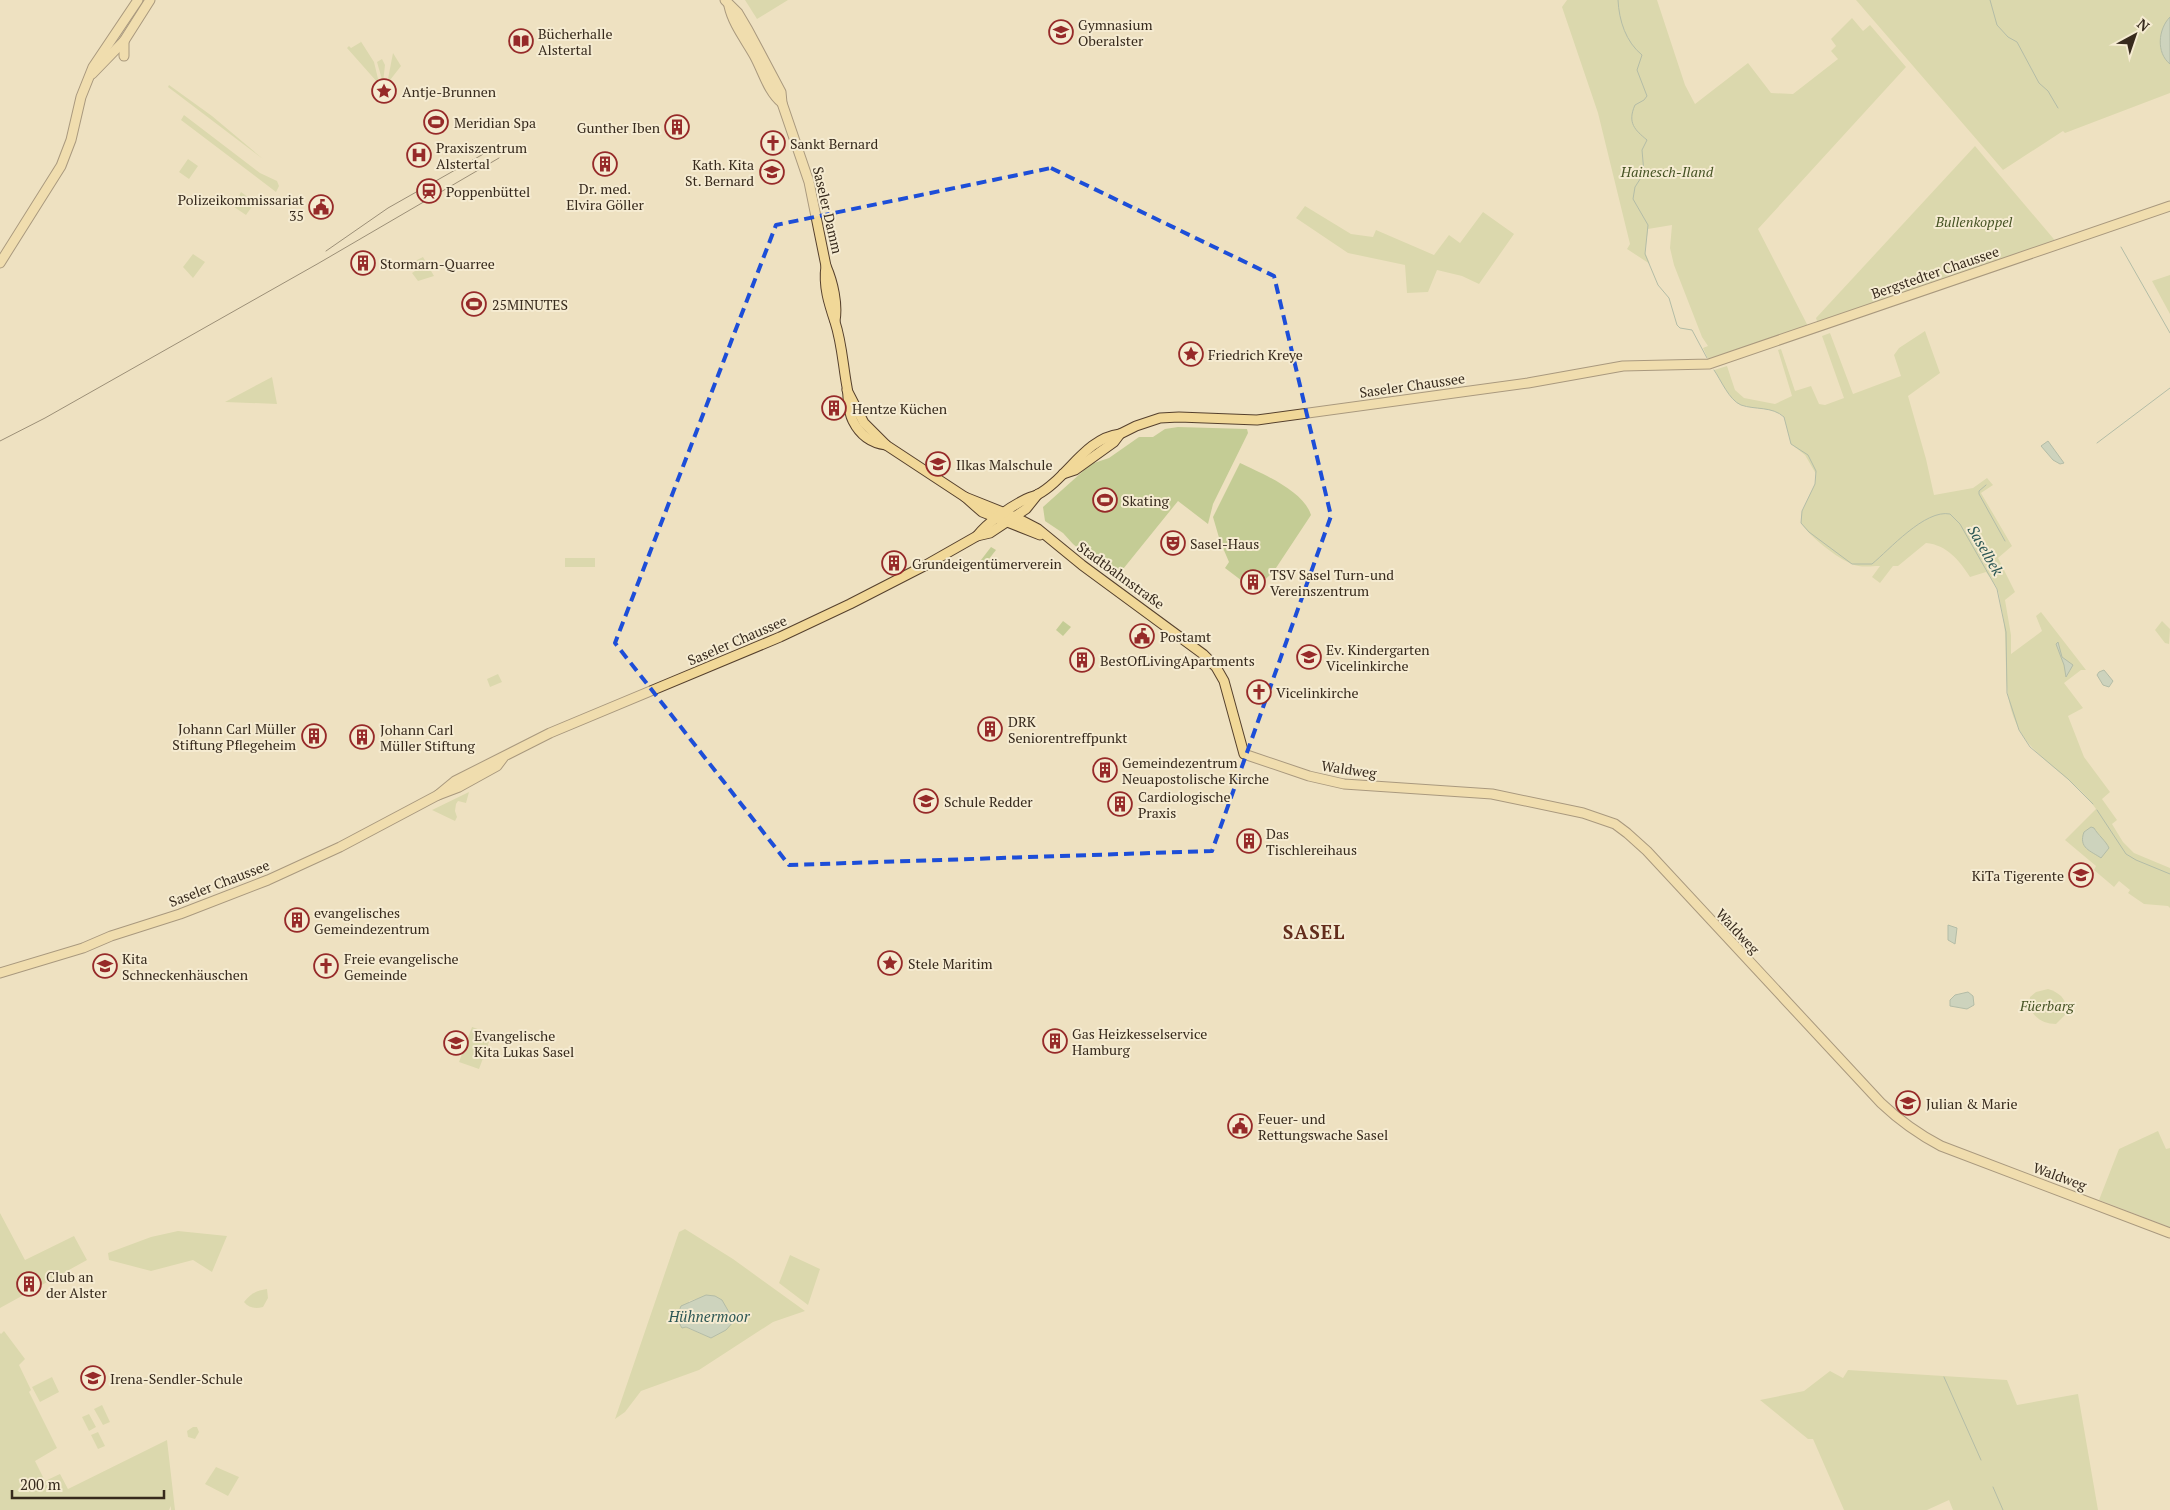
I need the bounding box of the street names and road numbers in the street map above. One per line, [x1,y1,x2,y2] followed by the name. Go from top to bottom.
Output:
[809,165,847,255] street label: Saseler Damm
[1869,241,2001,303] street label: Bergstedter Chaussee
[1358,368,1466,402] street label: Saseler Chaussee
[1073,537,1169,613] street label: Stadtbahnstraße
[684,610,790,670] street label: Saseler Chaussee
[1320,756,1379,782] street label: Waldweg
[166,855,272,911] street label: Saseler Chaussee
[1712,904,1764,958] street label: Waldweg
[2031,1158,2090,1195] street label: Waldweg

